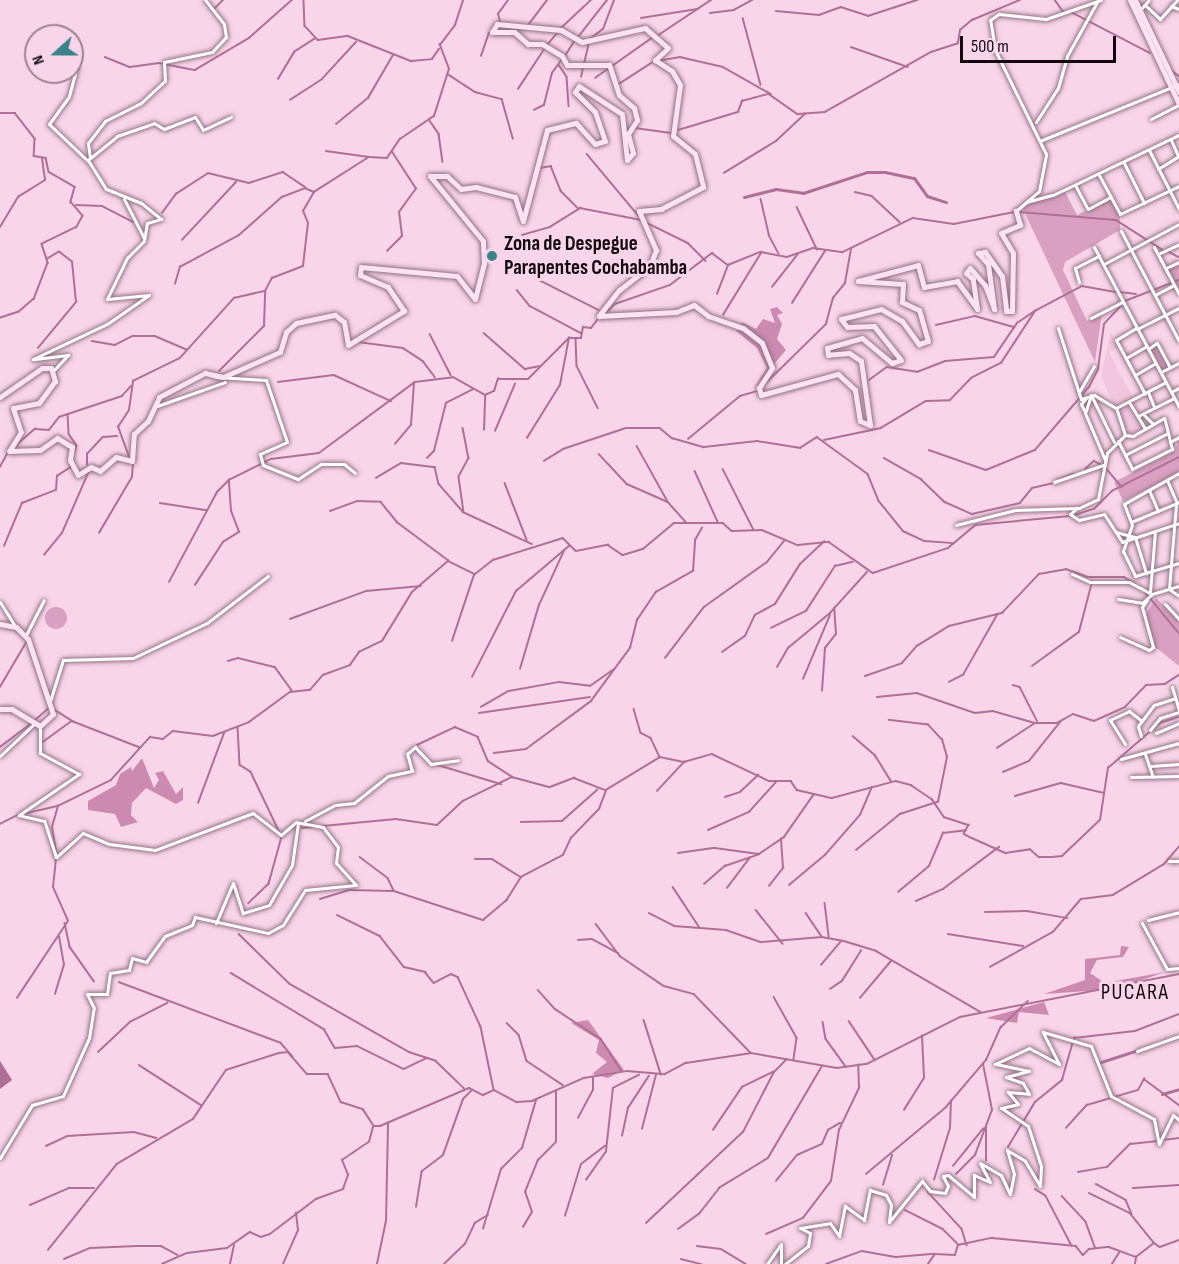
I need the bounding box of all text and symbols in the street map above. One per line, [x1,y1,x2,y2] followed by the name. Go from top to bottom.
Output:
[24,24,84,84] north arrow
[963,24,1119,62] scale bar
[971,36,1009,57] text: 500 m
[28,53,49,67] text: N
[504,231,687,281] place label: Zona de Despegue Parapentes Cochabamba
[485,249,499,263] marker: Zona de Despegue Parapentes Cochabamba
[1101,980,1169,1006] district label: PUCARA

